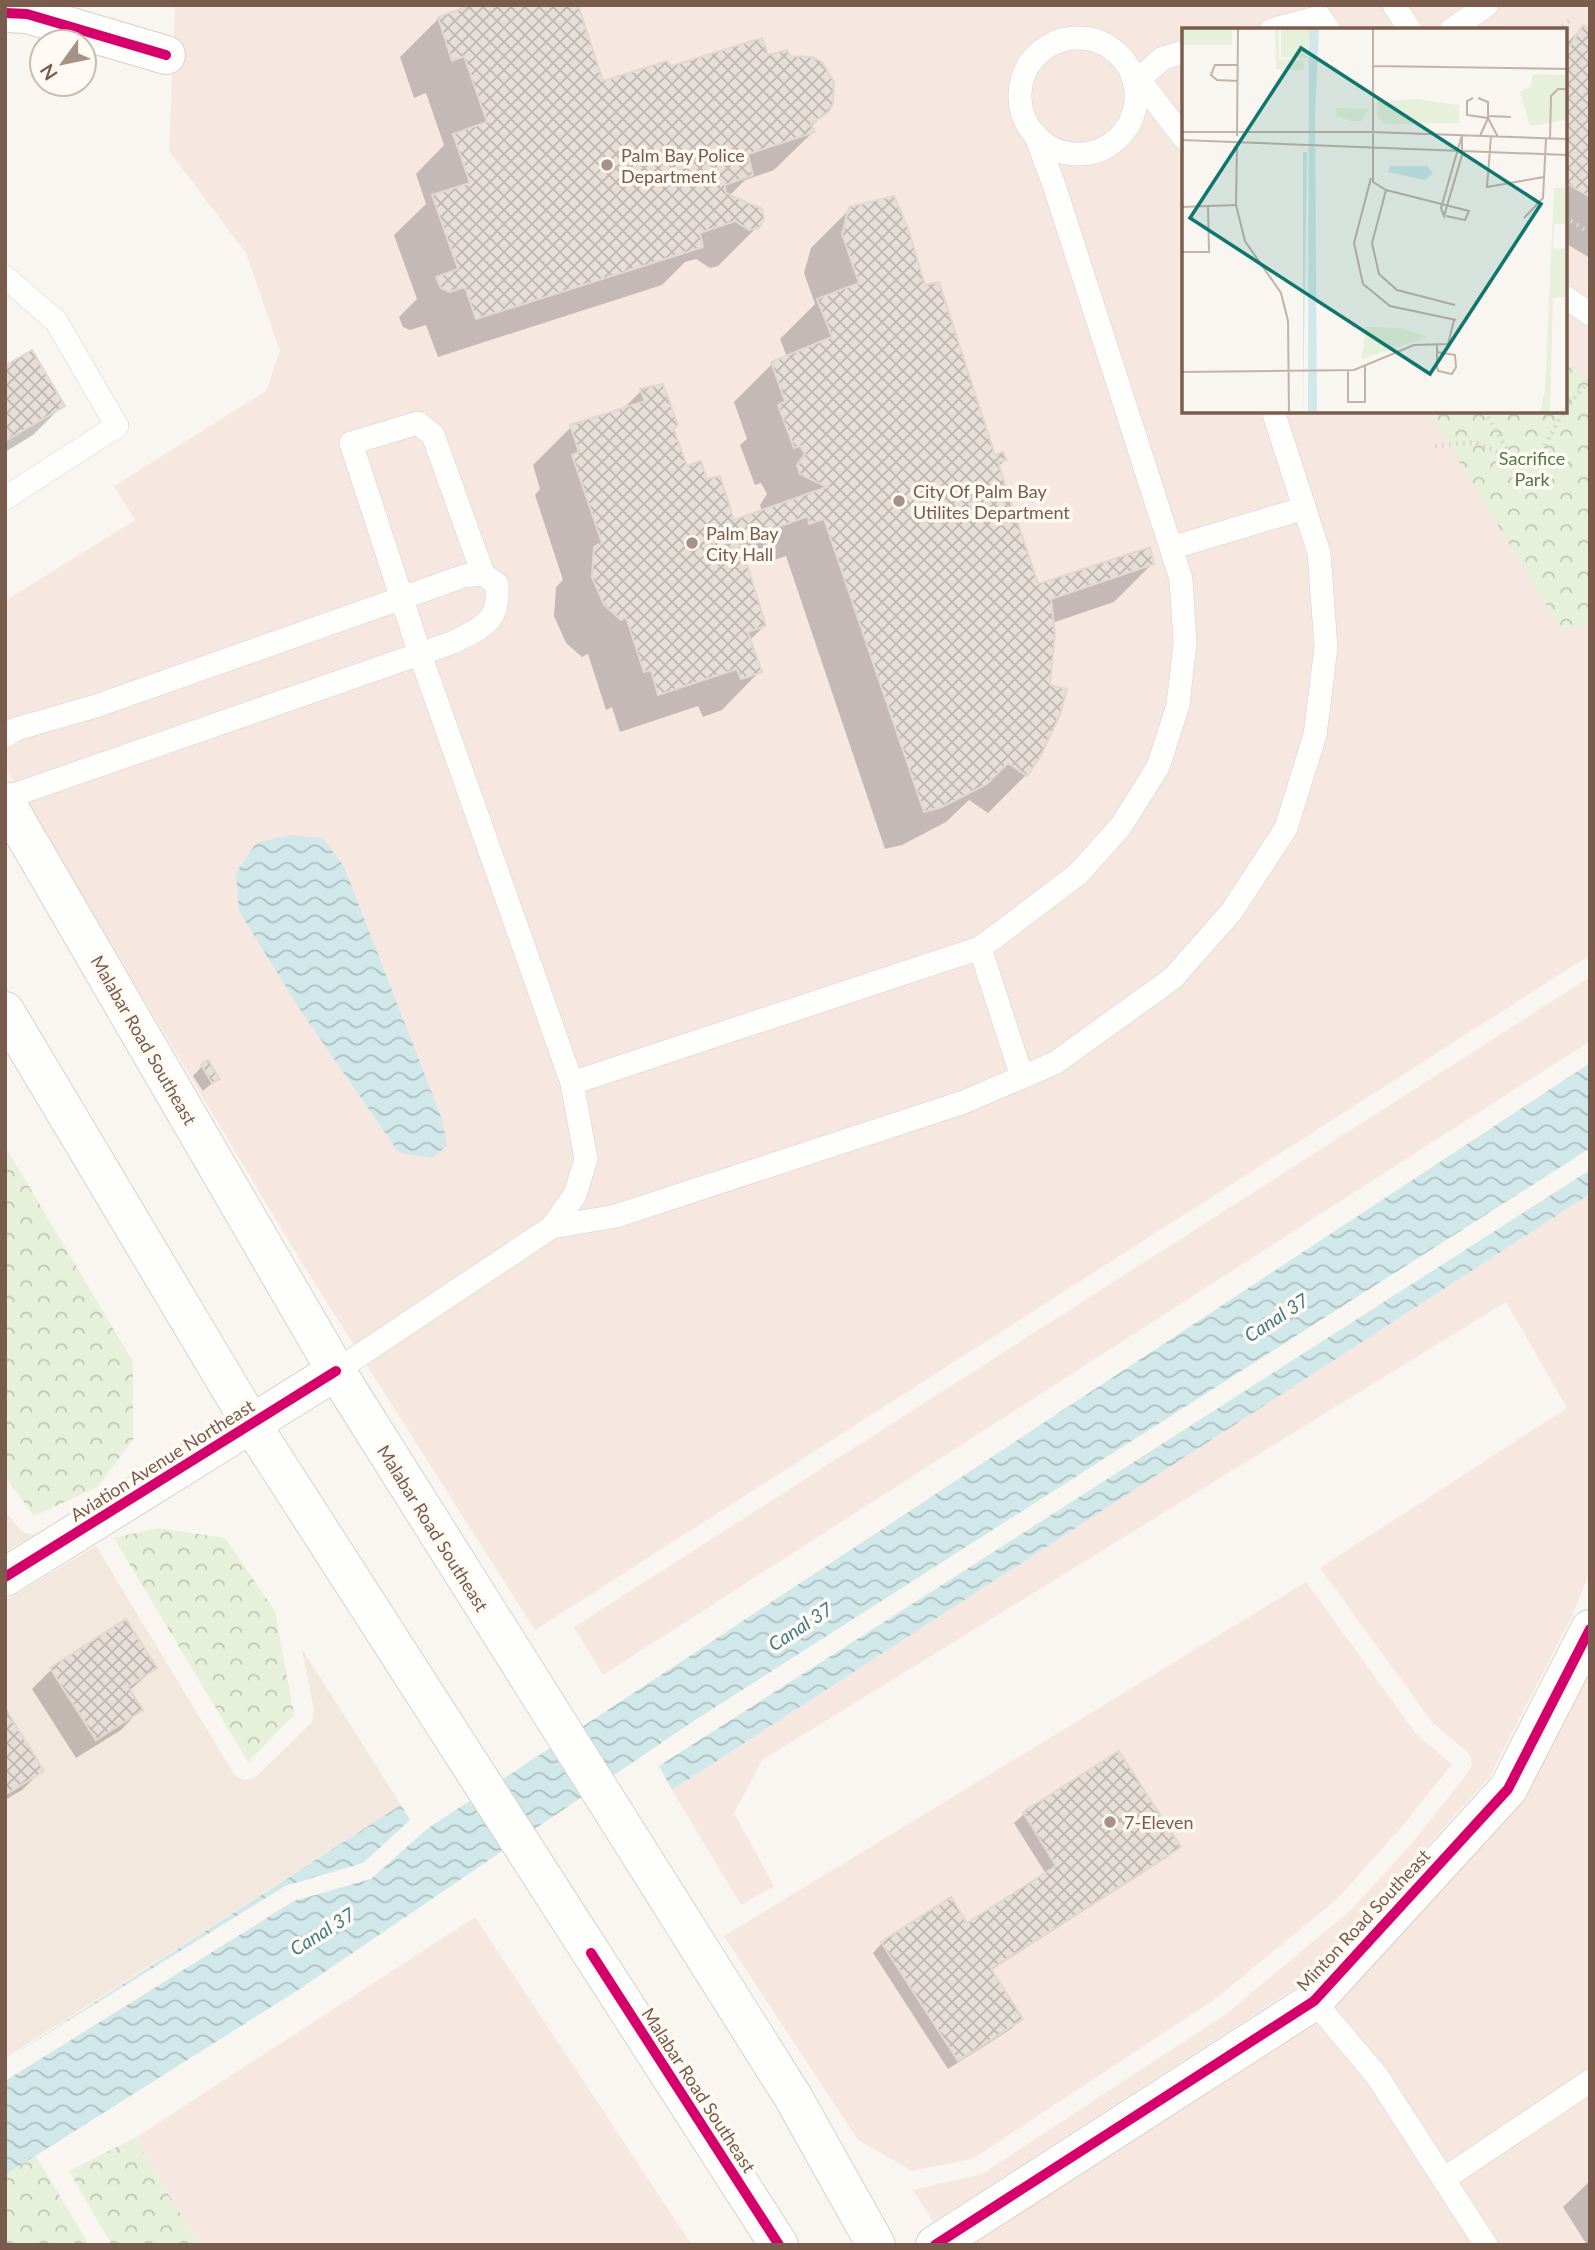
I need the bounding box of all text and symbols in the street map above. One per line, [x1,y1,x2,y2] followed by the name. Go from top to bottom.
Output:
[28,28,98,98] north arrow
[1182,28,1567,413] inset map
[35,60,62,85] text: N
[621,144,745,187] place label: Palm Bay Police Department
[599,157,615,173] marker: Palm Bay Police Department
[1499,447,1565,490] park label: Sacrifice Park
[913,480,1070,523] place label: City Of Palm Bay Utilites Department
[891,493,907,509] marker: City Of Palm Bay Utilites Department
[706,522,779,565] place label: Palm Bay City Hall
[684,535,700,551] marker: Palm Bay City Hall
[86,951,202,1129] street label: Malabar Road Southeast
[1240,1288,1312,1346] water label: Canal 37
[66,1394,259,1526] street label: Aviation Avenue Northeast
[373,1441,494,1616] street label: Malabar Road Southeast
[764,1597,836,1655] water label: Canal 37
[1124,1811,1194,1833] place label: 7-Eleven
[1102,1814,1118,1830] marker: 7-Eleven
[1292,1844,1435,1995] street label: Minton Road Southeast
[285,1902,359,1960] water label: Canal 37
[637,2003,761,2177] street label: Malabar Road Southeast

